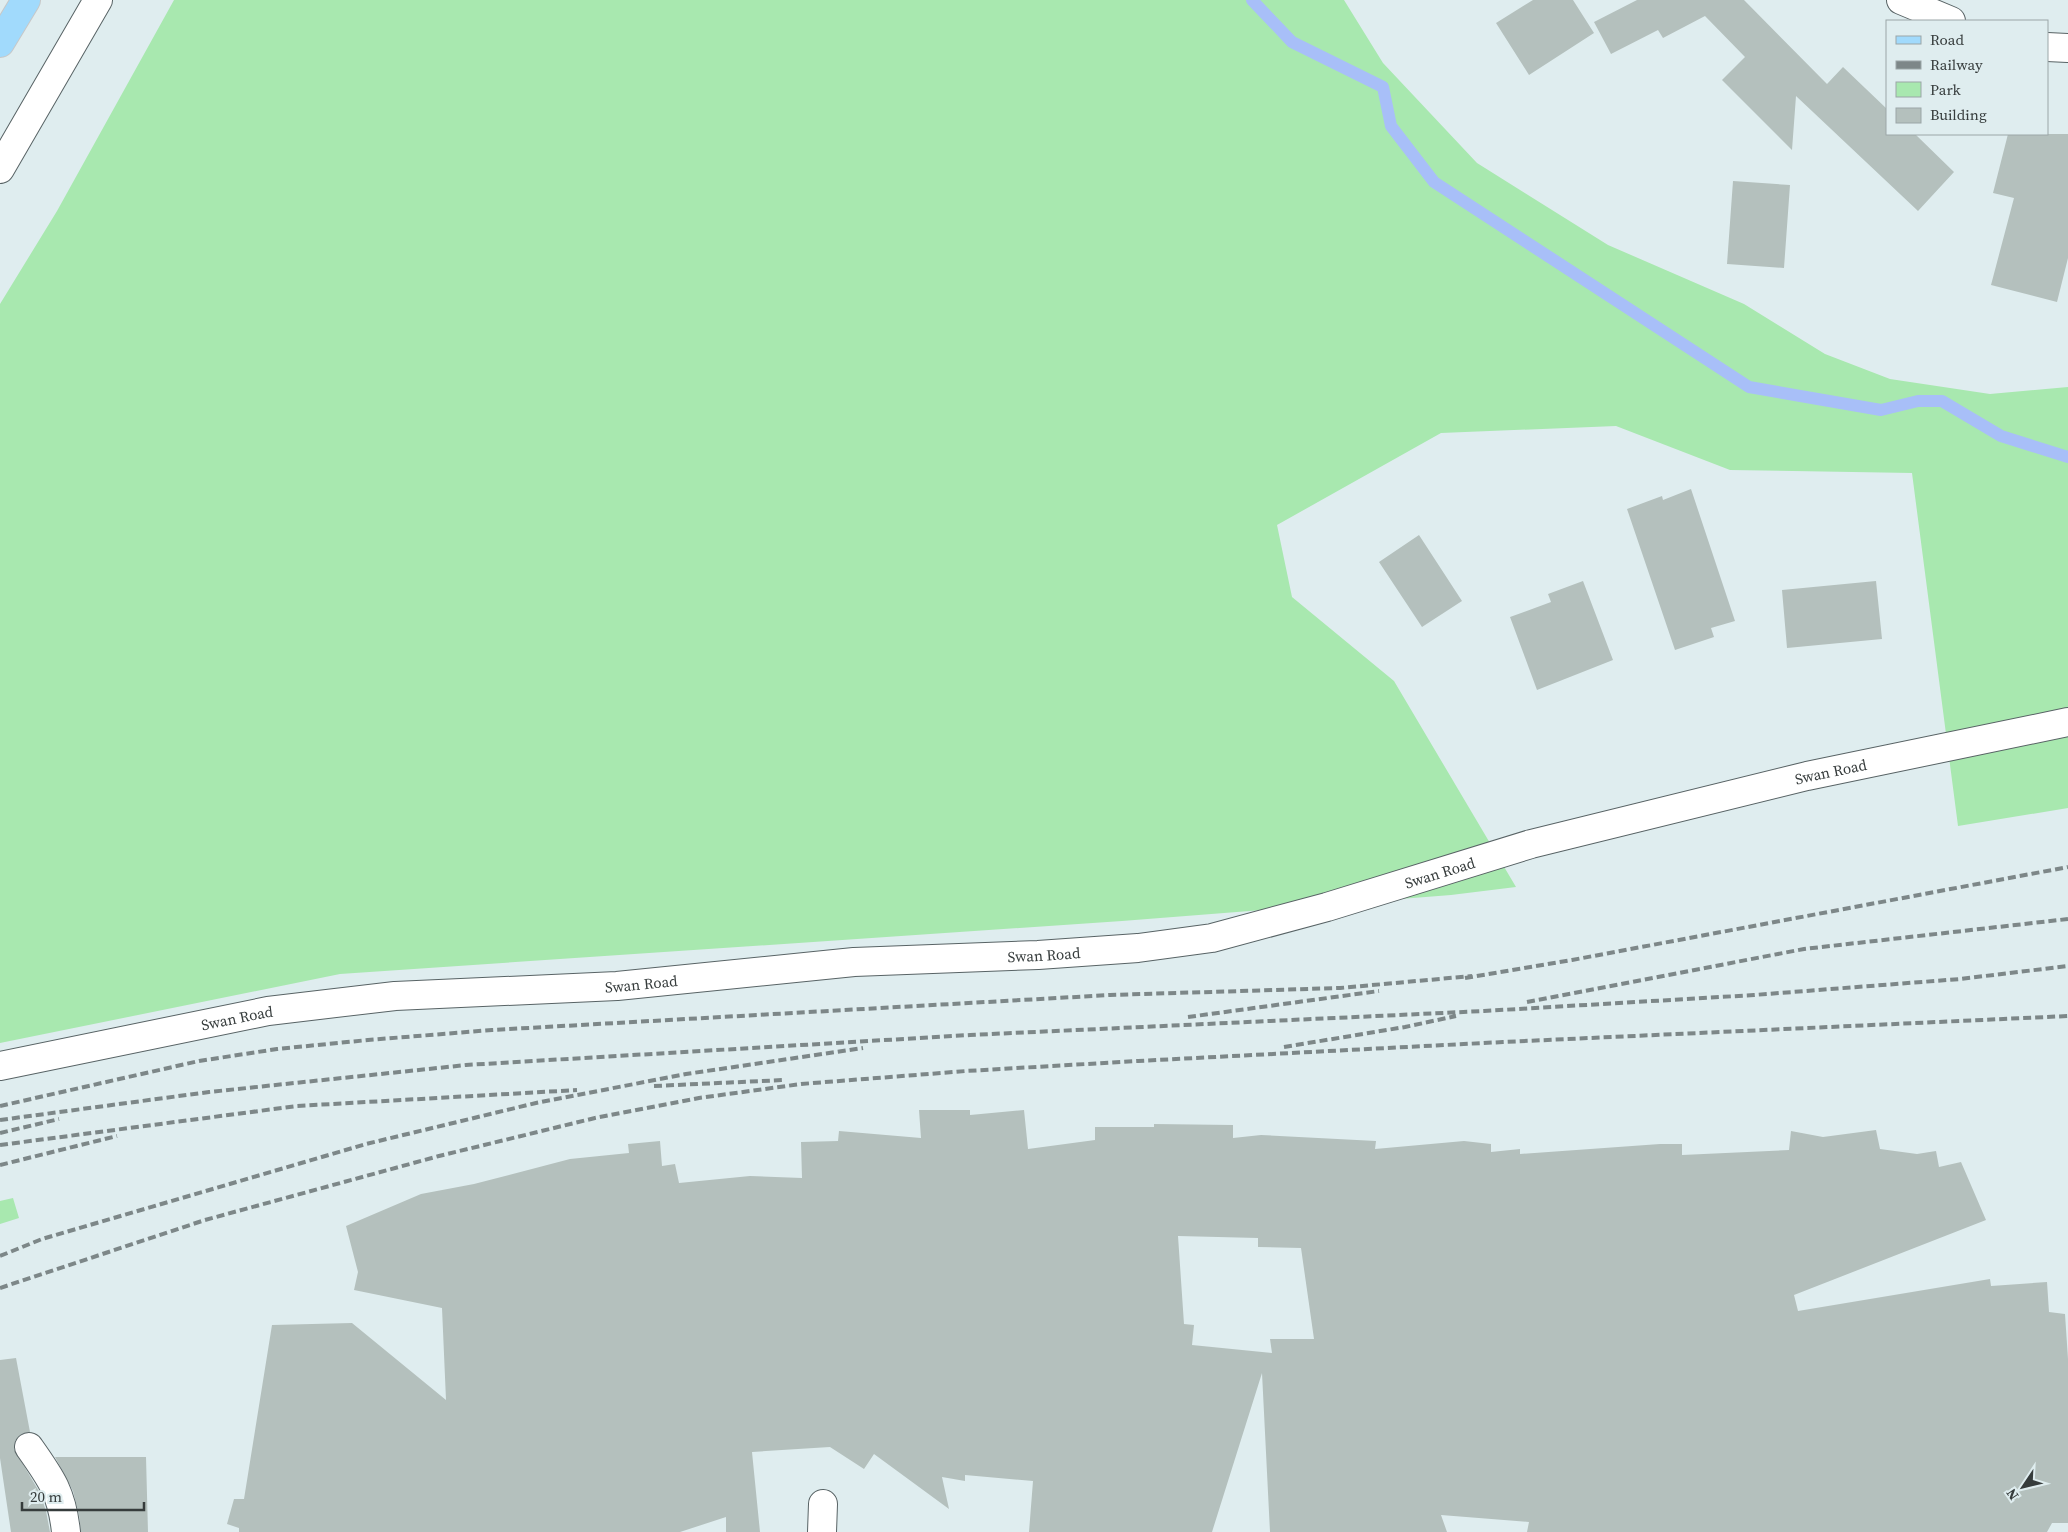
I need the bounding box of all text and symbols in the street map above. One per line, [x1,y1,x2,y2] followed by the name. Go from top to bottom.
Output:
[1886,20,2048,135] legend
[1930,29,1964,50] text: Road
[1930,54,1983,75] text: Railway
[1930,79,1962,100] text: Park
[1930,104,1987,125] text: Building
[1793,753,1869,789] street label: Swan Road
[1402,851,1478,893] street label: Swan Road
[1007,942,1081,967] street label: Swan Road
[604,969,679,997] street label: Swan Road
[199,1000,275,1035] street label: Swan Road
[1998,1462,2048,1512] north arrow
[22,1480,145,1512] scale bar
[2001,1485,2023,1504] text: N
[30,1486,62,1507] text: 20 m

